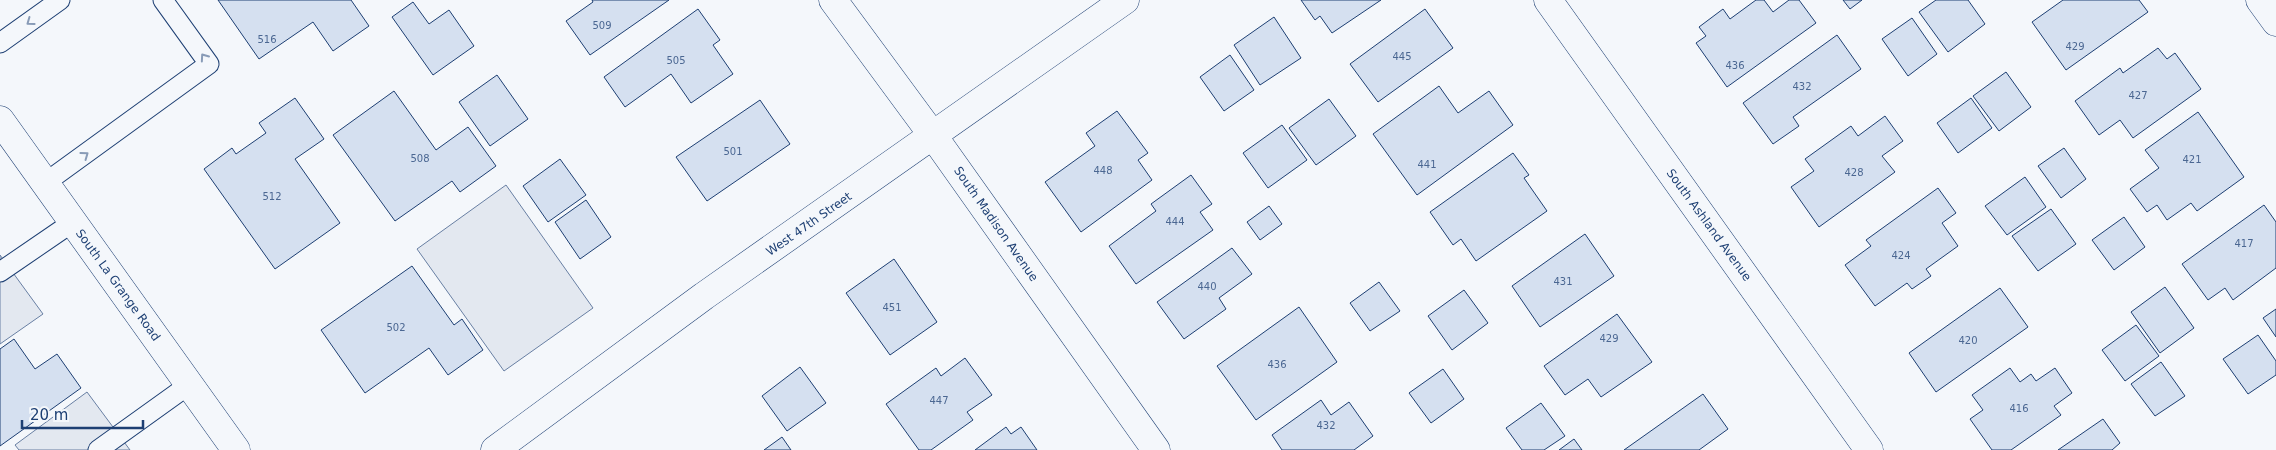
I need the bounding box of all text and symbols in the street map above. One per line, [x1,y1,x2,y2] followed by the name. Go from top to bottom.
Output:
[27,16,36,24] one-way arrow
[592,20,612,31] house number: 509
[257,34,277,45] house number: 516
[2065,41,2085,52] house number: 429
[1392,51,1412,62] house number: 445
[201,53,210,63] one-way arrow
[666,55,686,66] house number: 505
[1725,60,1745,71] house number: 436
[1792,81,1812,92] house number: 432
[2128,90,2148,101] house number: 427
[723,146,743,157] house number: 501
[79,152,89,161] one-way arrow
[410,153,430,164] house number: 508
[2182,154,2202,165] house number: 421
[1417,159,1437,170] house number: 441
[951,164,1041,284] street label: South Madison Avenue
[1093,165,1113,176] house number: 448
[1664,166,1754,284] street label: South Ashland Avenue
[1844,167,1864,178] house number: 428
[764,189,855,259] street label: West 47th Street
[262,191,282,202] house number: 512
[1165,216,1185,227] house number: 444
[73,226,163,344] street label: South La Grange Road
[2234,238,2254,249] house number: 417
[1891,250,1911,261] house number: 424
[1553,276,1573,287] house number: 431
[1197,281,1217,292] house number: 440
[882,302,902,313] house number: 451
[386,322,406,333] house number: 502
[1599,333,1619,344] house number: 429
[1958,335,1978,346] house number: 420
[1267,359,1287,370] house number: 436
[929,395,949,406] house number: 447
[22,398,144,430] scale bar
[2009,403,2029,414] house number: 416
[30,406,68,424] text: 20 m
[1316,420,1336,431] house number: 432

